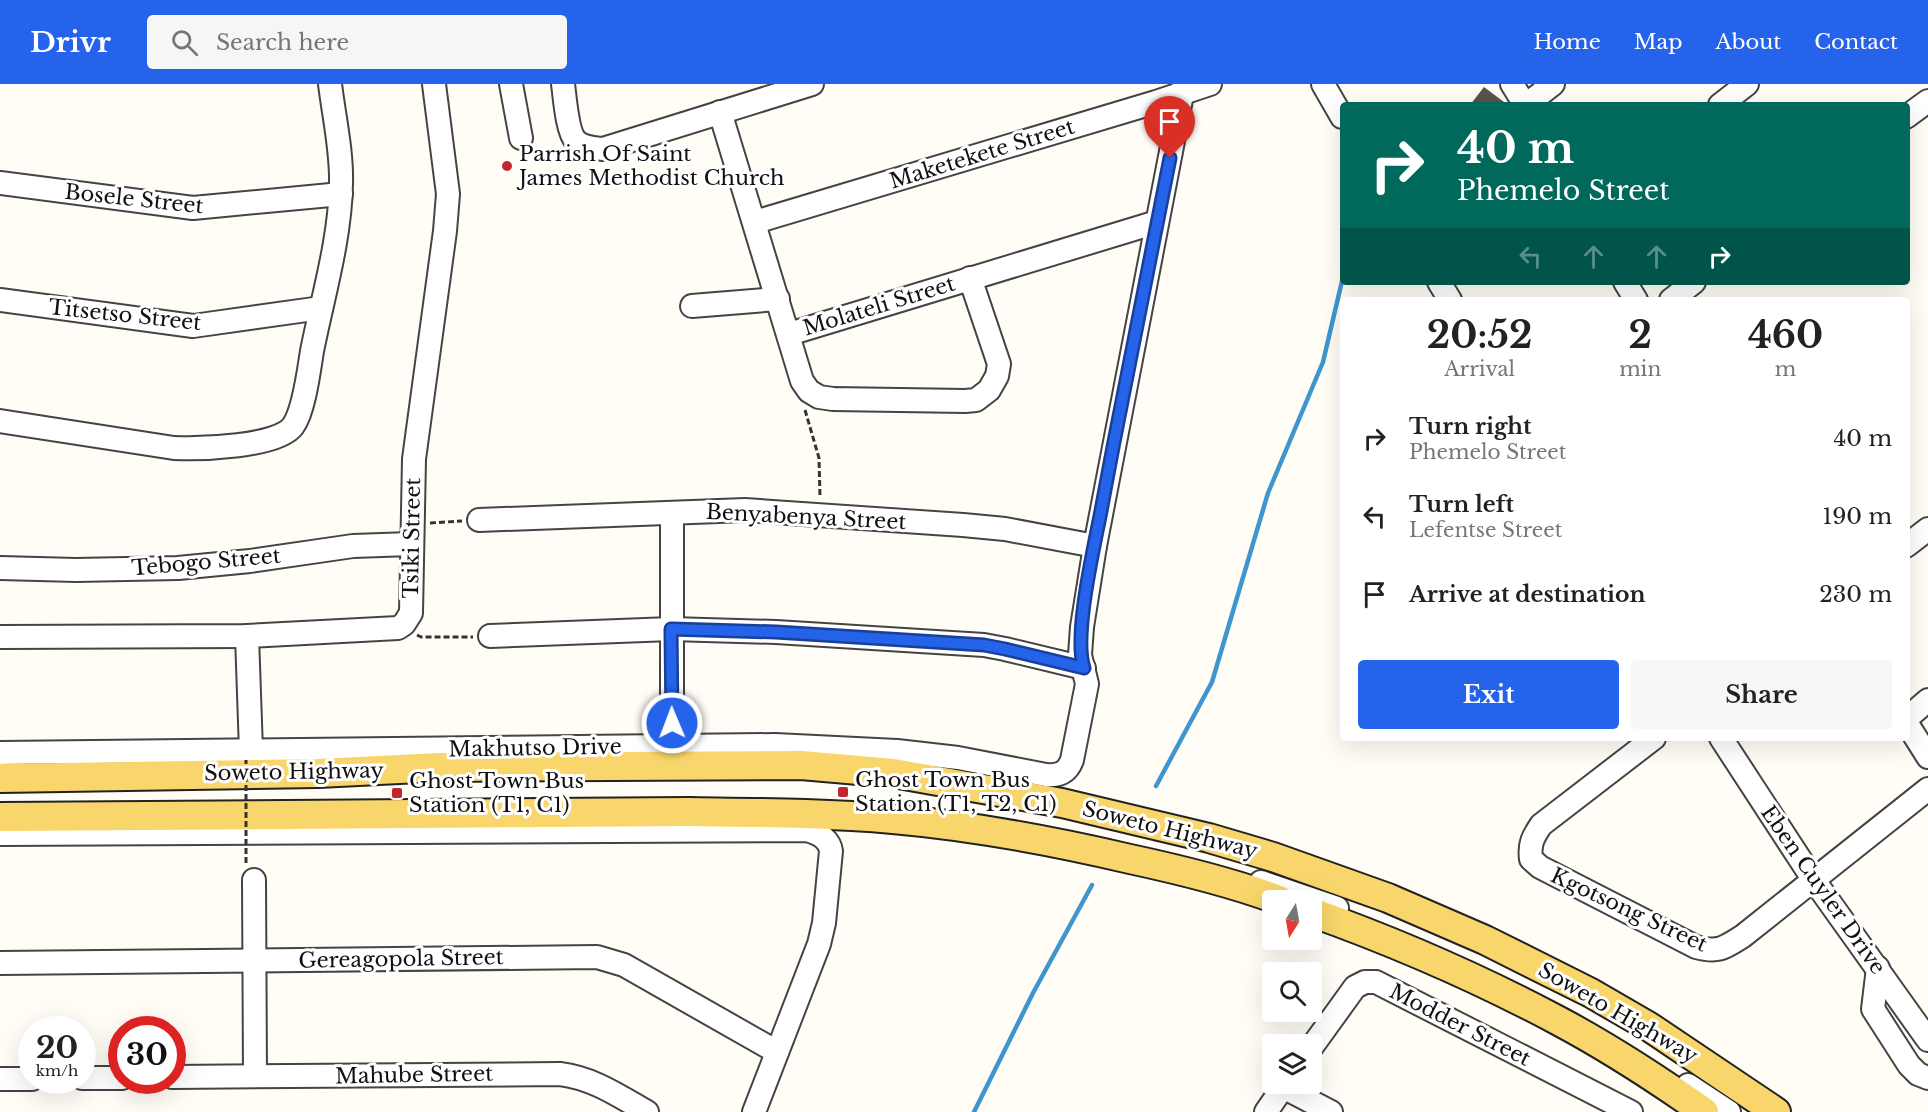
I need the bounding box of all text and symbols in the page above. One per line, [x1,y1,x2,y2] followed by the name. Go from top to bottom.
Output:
[147,15,567,69] search box
[30,25,111,60] text: Drivr
[168,26,201,59] icon: search
[216,29,349,56] text: Search here
[1534,29,1601,55] text: Home
[1634,29,1682,55] text: Map
[1715,29,1781,55] text: About
[1814,29,1898,55] text: Contact
[1144,96,1195,158] pin
[1153,105,1186,138] icon: arrive
[886,113,1078,195] street label: Maketekete Street
[1457,122,1574,174] text: 40 m
[1358,126,1436,204] icon: right
[516,141,785,191] place label: Parrish Of Saint James Methodist Church
[500,159,514,173] marker: Parrish Of Saint James Methodist Church
[1457,174,1669,207] text: Phemelo Street
[63,179,205,219] street label: Bosele Street
[1514,240,1547,273] icon: left
[1577,240,1610,273] icon: ahead
[1640,240,1673,273] icon: ahead
[1703,240,1736,273] icon: right
[800,271,958,341] street label: Molateli Street
[47,294,203,336] street label: Titsetso Street
[1427,313,1532,358] text: 20:52
[1628,313,1652,358] text: 2
[1748,313,1823,358] text: 460
[1444,357,1515,381] text: Arrival
[1619,357,1661,381] text: min
[1775,357,1796,381] text: m
[1409,413,1531,440] text: Turn right
[1358,422,1391,455] icon: right
[1834,425,1892,452] text: 40 m
[1409,440,1566,464] text: Phemelo Street
[398,477,426,599] street label: Tsiki Street
[1409,491,1514,518] text: Turn left
[705,499,907,535] street label: Benyabenya Street
[1358,500,1391,533] icon: left
[1822,503,1892,530] text: 190 m
[1409,518,1562,542] text: Lefentse Street
[130,543,282,581] street label: Tebogo Street
[1358,578,1391,611] icon: arrive
[1409,581,1646,608] text: Arrive at destination
[1819,581,1892,608] text: 230 m
[1358,660,1619,729] button: Exit
[1631,660,1892,729] button: Share
[640,691,704,755] position arrow
[448,733,622,763] street label: Makhutso Drive
[204,757,385,787] street label: Soweto Highway
[855,767,1056,817] place label: Ghost Town Bus Station (T1, T2, C1)
[409,768,584,818] place label: Ghost Town Bus Station (T1, C1)
[836,785,850,799] marker: Ghost Town Bus Station (T1, T2, C1)
[390,786,404,800] marker: Ghost Town Bus Station (T1, C1)
[1080,796,1261,864] street label: Soweto Highway
[1755,801,1891,979] street label: Eben Cuyler Drive
[1547,862,1711,958] street label: Kgotsong Street
[1262,890,1322,950] north arrow
[1262,890,1322,1094] map controls
[298,944,504,974] street label: Gereagopola Street
[1534,957,1703,1069] street label: Soweto Highway
[1262,962,1322,1022] button: search
[1385,978,1535,1072] street label: Modder Street
[108,1016,186,1094] speed limit sign: 30
[36,1029,78,1066] text: 20
[1262,1034,1322,1094] button: layers
[36,1061,78,1080] text: km/h
[335,1061,493,1089] street label: Mahube Street

